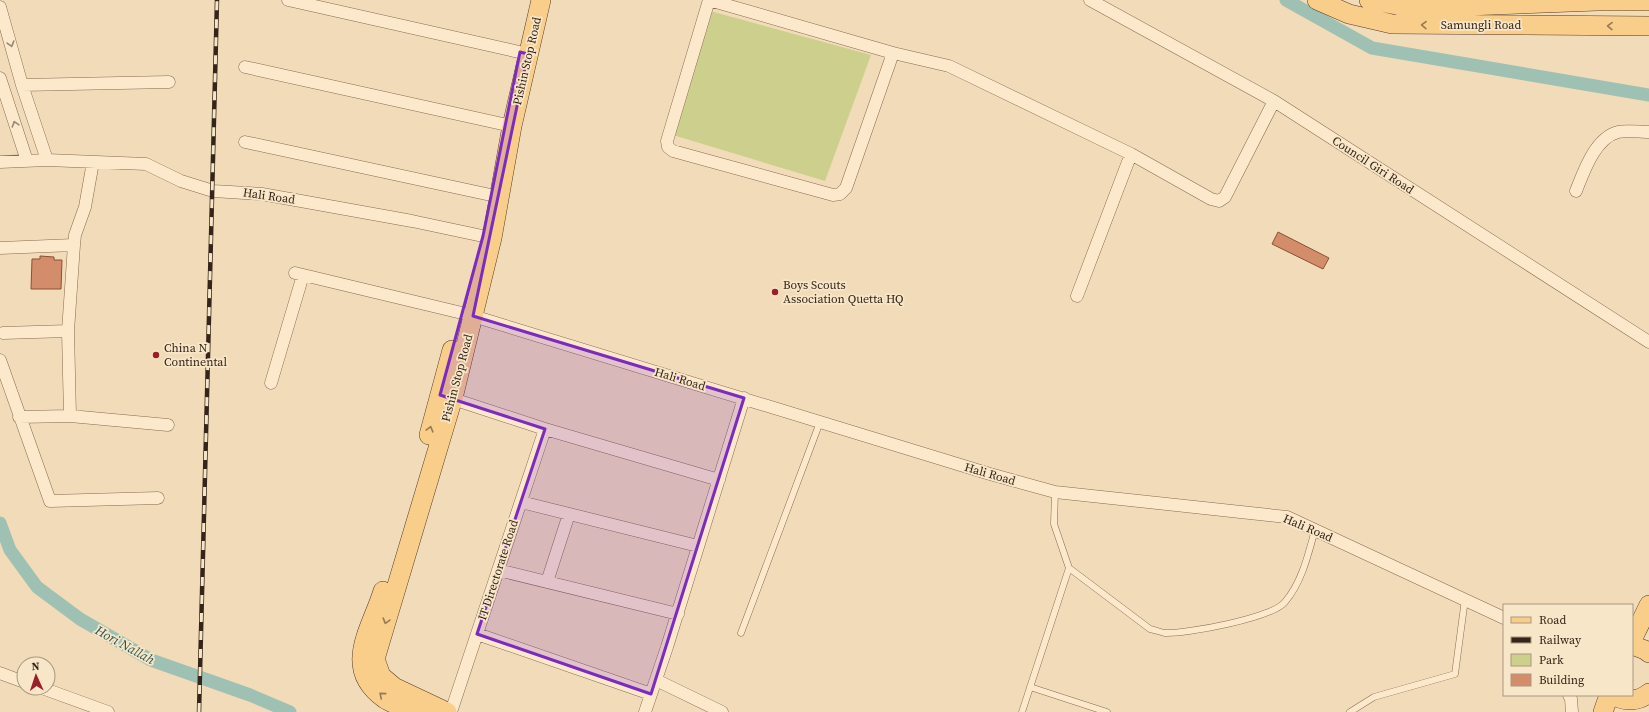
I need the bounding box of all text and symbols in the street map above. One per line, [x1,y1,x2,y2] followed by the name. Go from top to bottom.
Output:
[509,15,545,107] street label: Pishin Stop Road
[1441,17,1521,33] street label: Samungli Road
[1421,21,1427,29] one-way arrow
[1607,22,1613,30] one-way arrow
[6,41,14,47] one-way arrow
[11,120,20,127] one-way arrow
[1329,133,1417,198] street label: Council Giri Road
[242,184,296,208] street label: Hali Road
[783,277,904,307] place label: Boys Scouts Association Quetta HQ
[770,287,780,297] marker: Boys Scouts Association Quetta HQ
[438,332,476,424] street label: Pishin Stop Road
[164,340,227,370] place label: China N Continental
[151,350,161,360] marker: China N Continental
[653,364,708,394] street label: Hali Road
[425,426,434,433] one-way arrow
[963,459,1018,489] street label: Hali Road
[1281,510,1335,546] street label: Hali Road
[474,517,522,622] street label: IT Directorate Road
[1503,604,1633,696] legend
[1539,612,1566,628] text: Road
[382,618,391,625] one-way arrow
[91,621,158,668] water label: Hori Nallah
[1539,632,1582,648] text: Railway
[1539,652,1564,668] text: Park
[16,656,56,696] north arrow
[31,659,40,674] text: N
[1539,672,1584,688] text: Building
[379,693,386,700] one-way arrow

